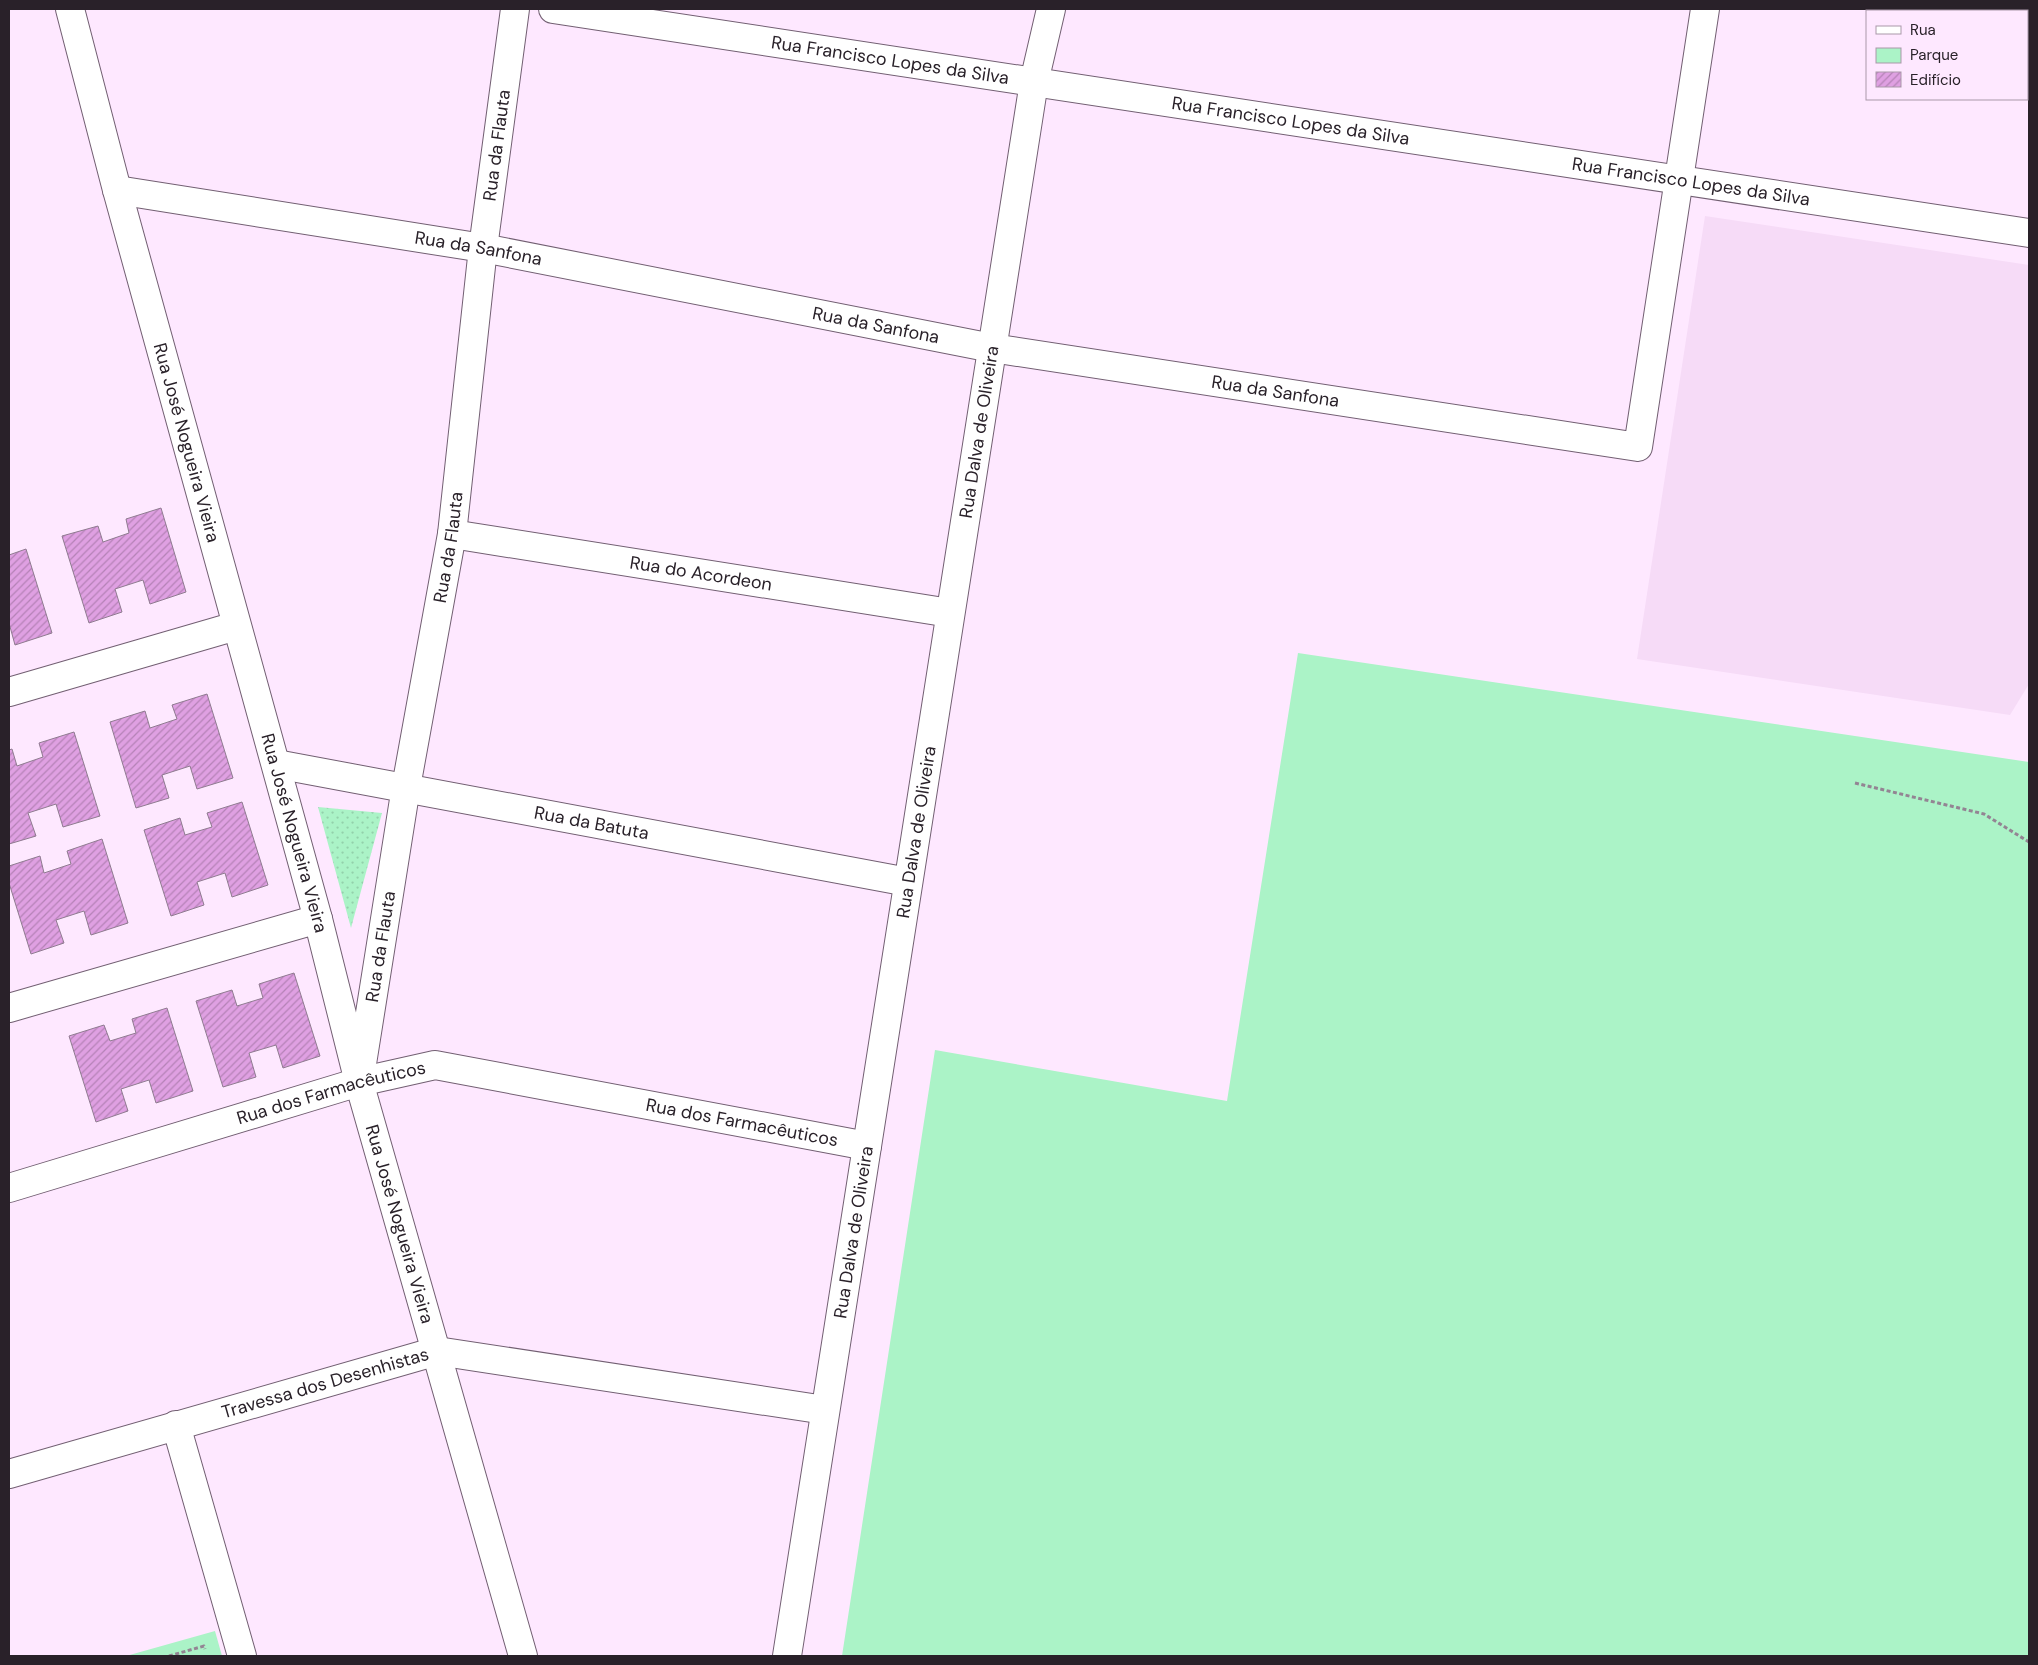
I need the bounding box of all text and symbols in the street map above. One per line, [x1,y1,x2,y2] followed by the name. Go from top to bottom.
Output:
[1866,10,2028,100] legend
[1910,20,1936,40] text: Rua
[770,30,1011,90] street label: Rua Francisco Lopes da Silva
[1910,45,1958,65] text: Parque
[1910,70,1961,90] text: Edifício
[477,88,516,202] street label: Rua da Flauta
[1170,91,1411,151] street label: Rua Francisco Lopes da Silva
[1570,152,1812,212] street label: Rua Francisco Lopes da Silva
[413,225,544,271] street label: Rua da Sanfona
[810,301,941,349] street label: Rua da Sanfona
[148,340,226,545] street label: Rua José Nogueira Vieira
[954,344,1004,520] street label: Rua Dalva de Oliveira
[1210,370,1341,413] street label: Rua da Sanfona
[428,491,468,605] street label: Rua da Flauta
[628,550,774,597] street label: Rua do Acordeon
[255,731,333,935] street label: Rua José Nogueira Vieira
[891,744,942,920] street label: Rua Dalva de Oliveira
[532,800,651,845] street label: Rua da Batuta
[360,889,401,1004] street label: Rua da Flauta
[234,1055,428,1130] street label: Rua dos Farmacêuticos
[644,1093,840,1152] street label: Rua dos Farmacêuticos
[360,1122,439,1326] street label: Rua José Nogueira Vieira
[828,1144,879,1320] street label: Rua Dalva de Oliveira
[219,1342,432,1424] street label: Travessa dos Desenhistas

